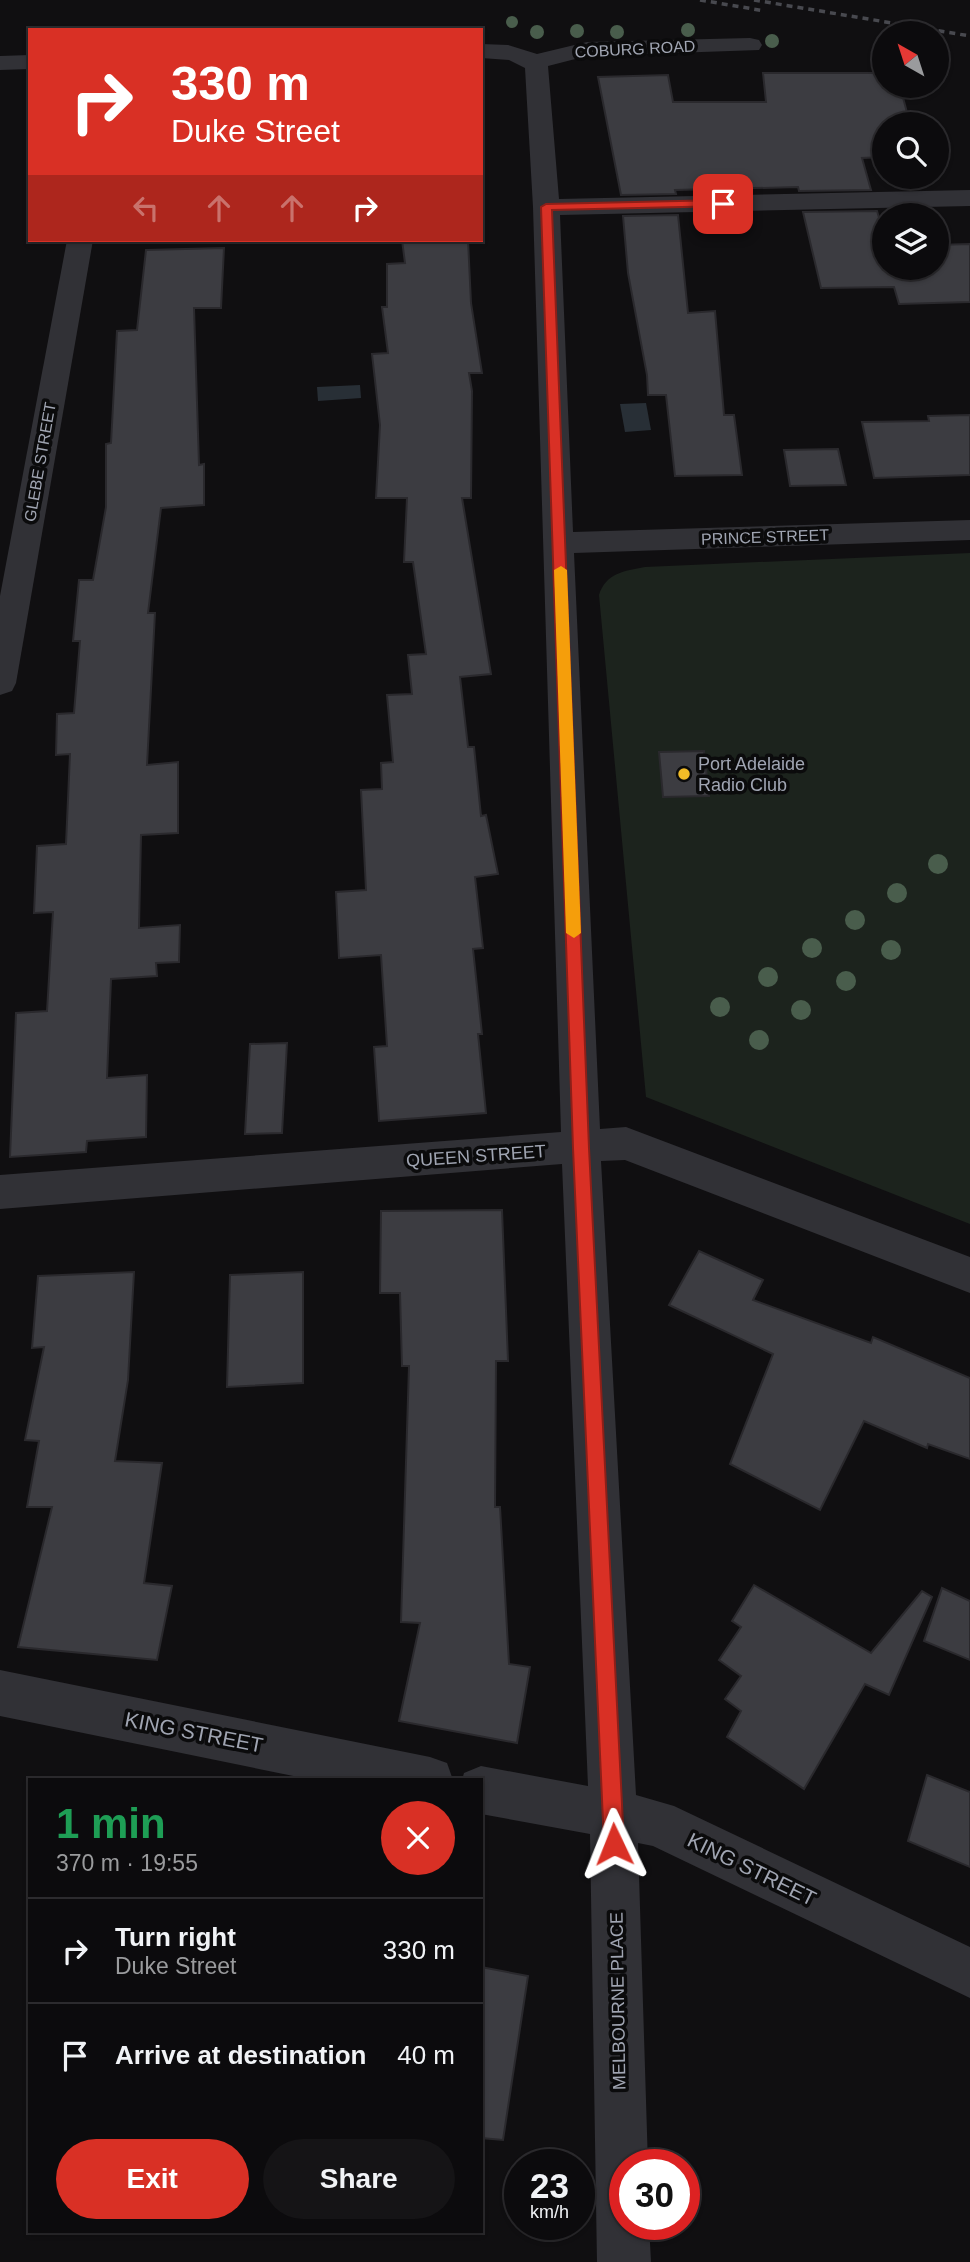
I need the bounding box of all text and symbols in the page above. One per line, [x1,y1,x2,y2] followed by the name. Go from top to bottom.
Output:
[872,21,948,98] north arrow
[872,21,949,280] map controls
[574,37,696,61] street label: COBURG ROAD
[56,56,147,147] icon: right
[171,56,310,110] text: 330 m
[872,112,949,189] button: search
[171,113,340,149] text: Duke Street
[693,174,753,234] pin
[704,185,742,223] icon: arrive
[127,189,165,227] icon: left
[200,189,238,227] icon: ahead
[273,189,311,227] icon: ahead
[346,189,384,227] icon: right
[872,203,949,280] button: layers
[21,401,59,523] street label: GLEBE STREET
[701,526,829,548] street label: PRINCE STREET
[698,754,805,795] place label: Port Adelaide Radio Club
[676,766,692,782] marker: Port Adelaide Radio Club
[405,1141,547,1171] street label: QUEEN STREET
[123,1707,265,1757] street label: KING STREET
[56,1800,166,1847] text: 1 min
[381,1801,455,1875] button: close
[577,1807,651,1881] position arrow
[684,1828,820,1910] street label: KING STREET
[56,1850,198,1876] text: 370 m · 19:55
[606,1912,630,2090] street label: MELBOURNE PLACE
[115,1922,236,1952] text: Turn right
[56,1932,94,1970] icon: right
[383,1935,455,1965] text: 330 m
[115,1953,236,1979] text: Duke Street
[56,2037,94,2075] icon: arrive
[115,2040,366,2070] text: Arrive at destination
[397,2040,455,2070] text: 40 m
[56,2139,249,2219] button: Exit
[263,2139,455,2219] button: Share
[609,2149,700,2240] speed limit sign: 30
[530,2166,569,2205] text: 23
[530,2202,569,2222] text: km/h

